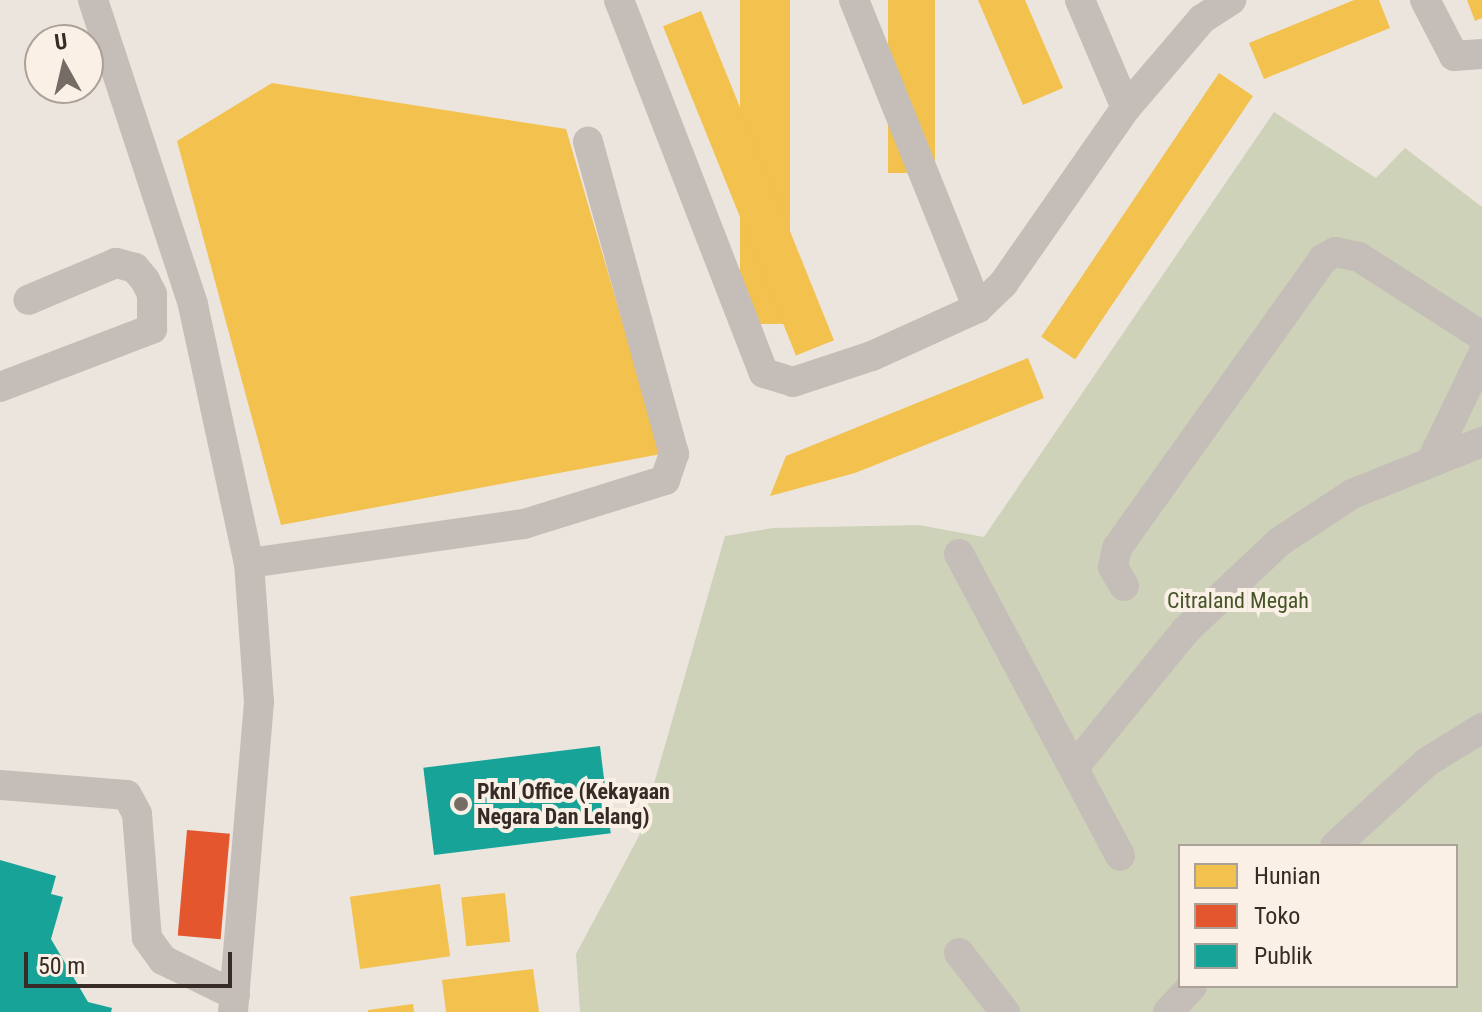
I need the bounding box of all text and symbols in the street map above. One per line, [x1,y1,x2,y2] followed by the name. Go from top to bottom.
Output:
[24,24,104,104] north arrow
[53,28,69,55] text: U
[1167,588,1309,614] park label: Citraland Megah
[477,778,670,830] place label: Pknl Office (Kekayaan Negara Dan Lelang)
[452,795,470,813] marker: Pknl Office (Kekayaan Negara Dan Lelang)
[1178,844,1458,988] legend
[1254,862,1321,890] text: Hunian
[1254,902,1300,930] text: Toko
[28,936,236,986] scale bar
[1254,942,1313,970] text: Publik
[38,952,85,980] text: 50 m

